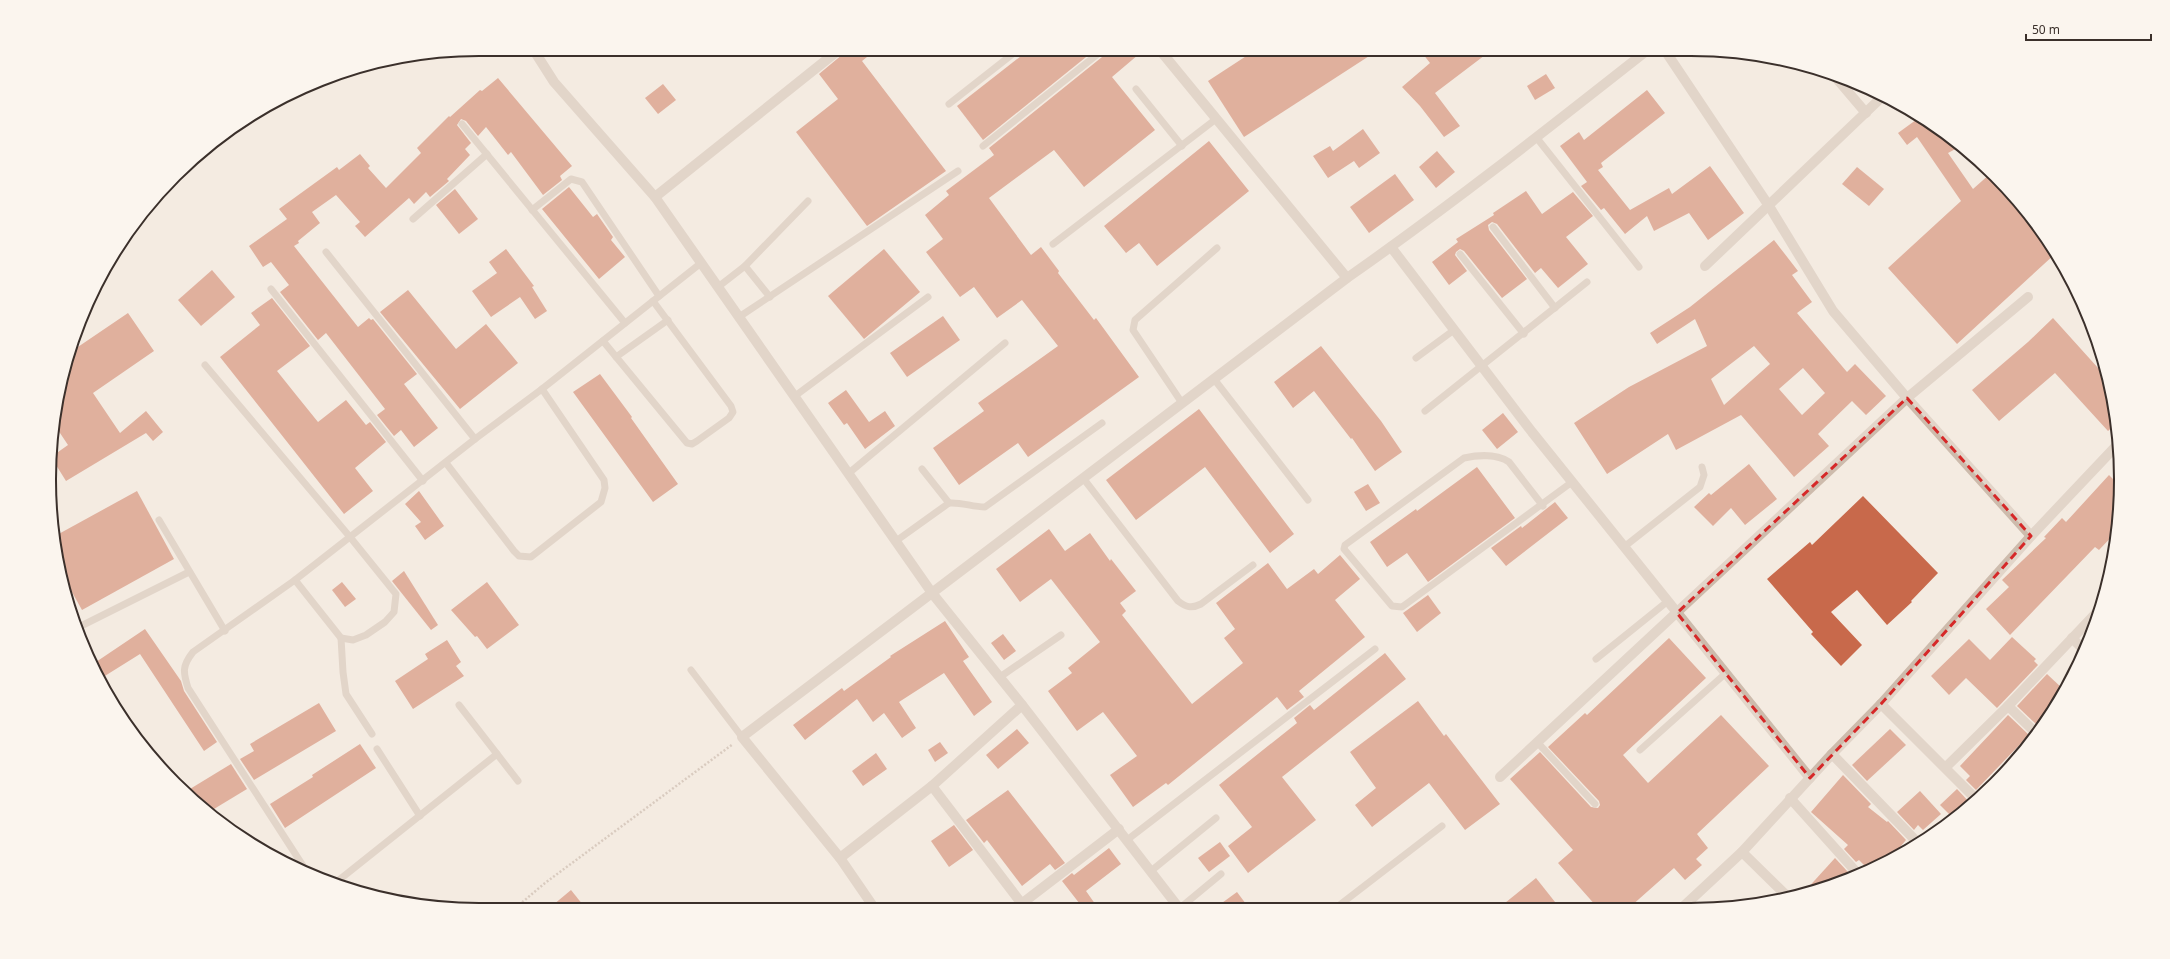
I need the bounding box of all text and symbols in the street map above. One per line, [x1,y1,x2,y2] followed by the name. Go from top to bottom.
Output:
[2026,16,2151,42] scale bar
[2032,21,2060,38] text: 50 m

